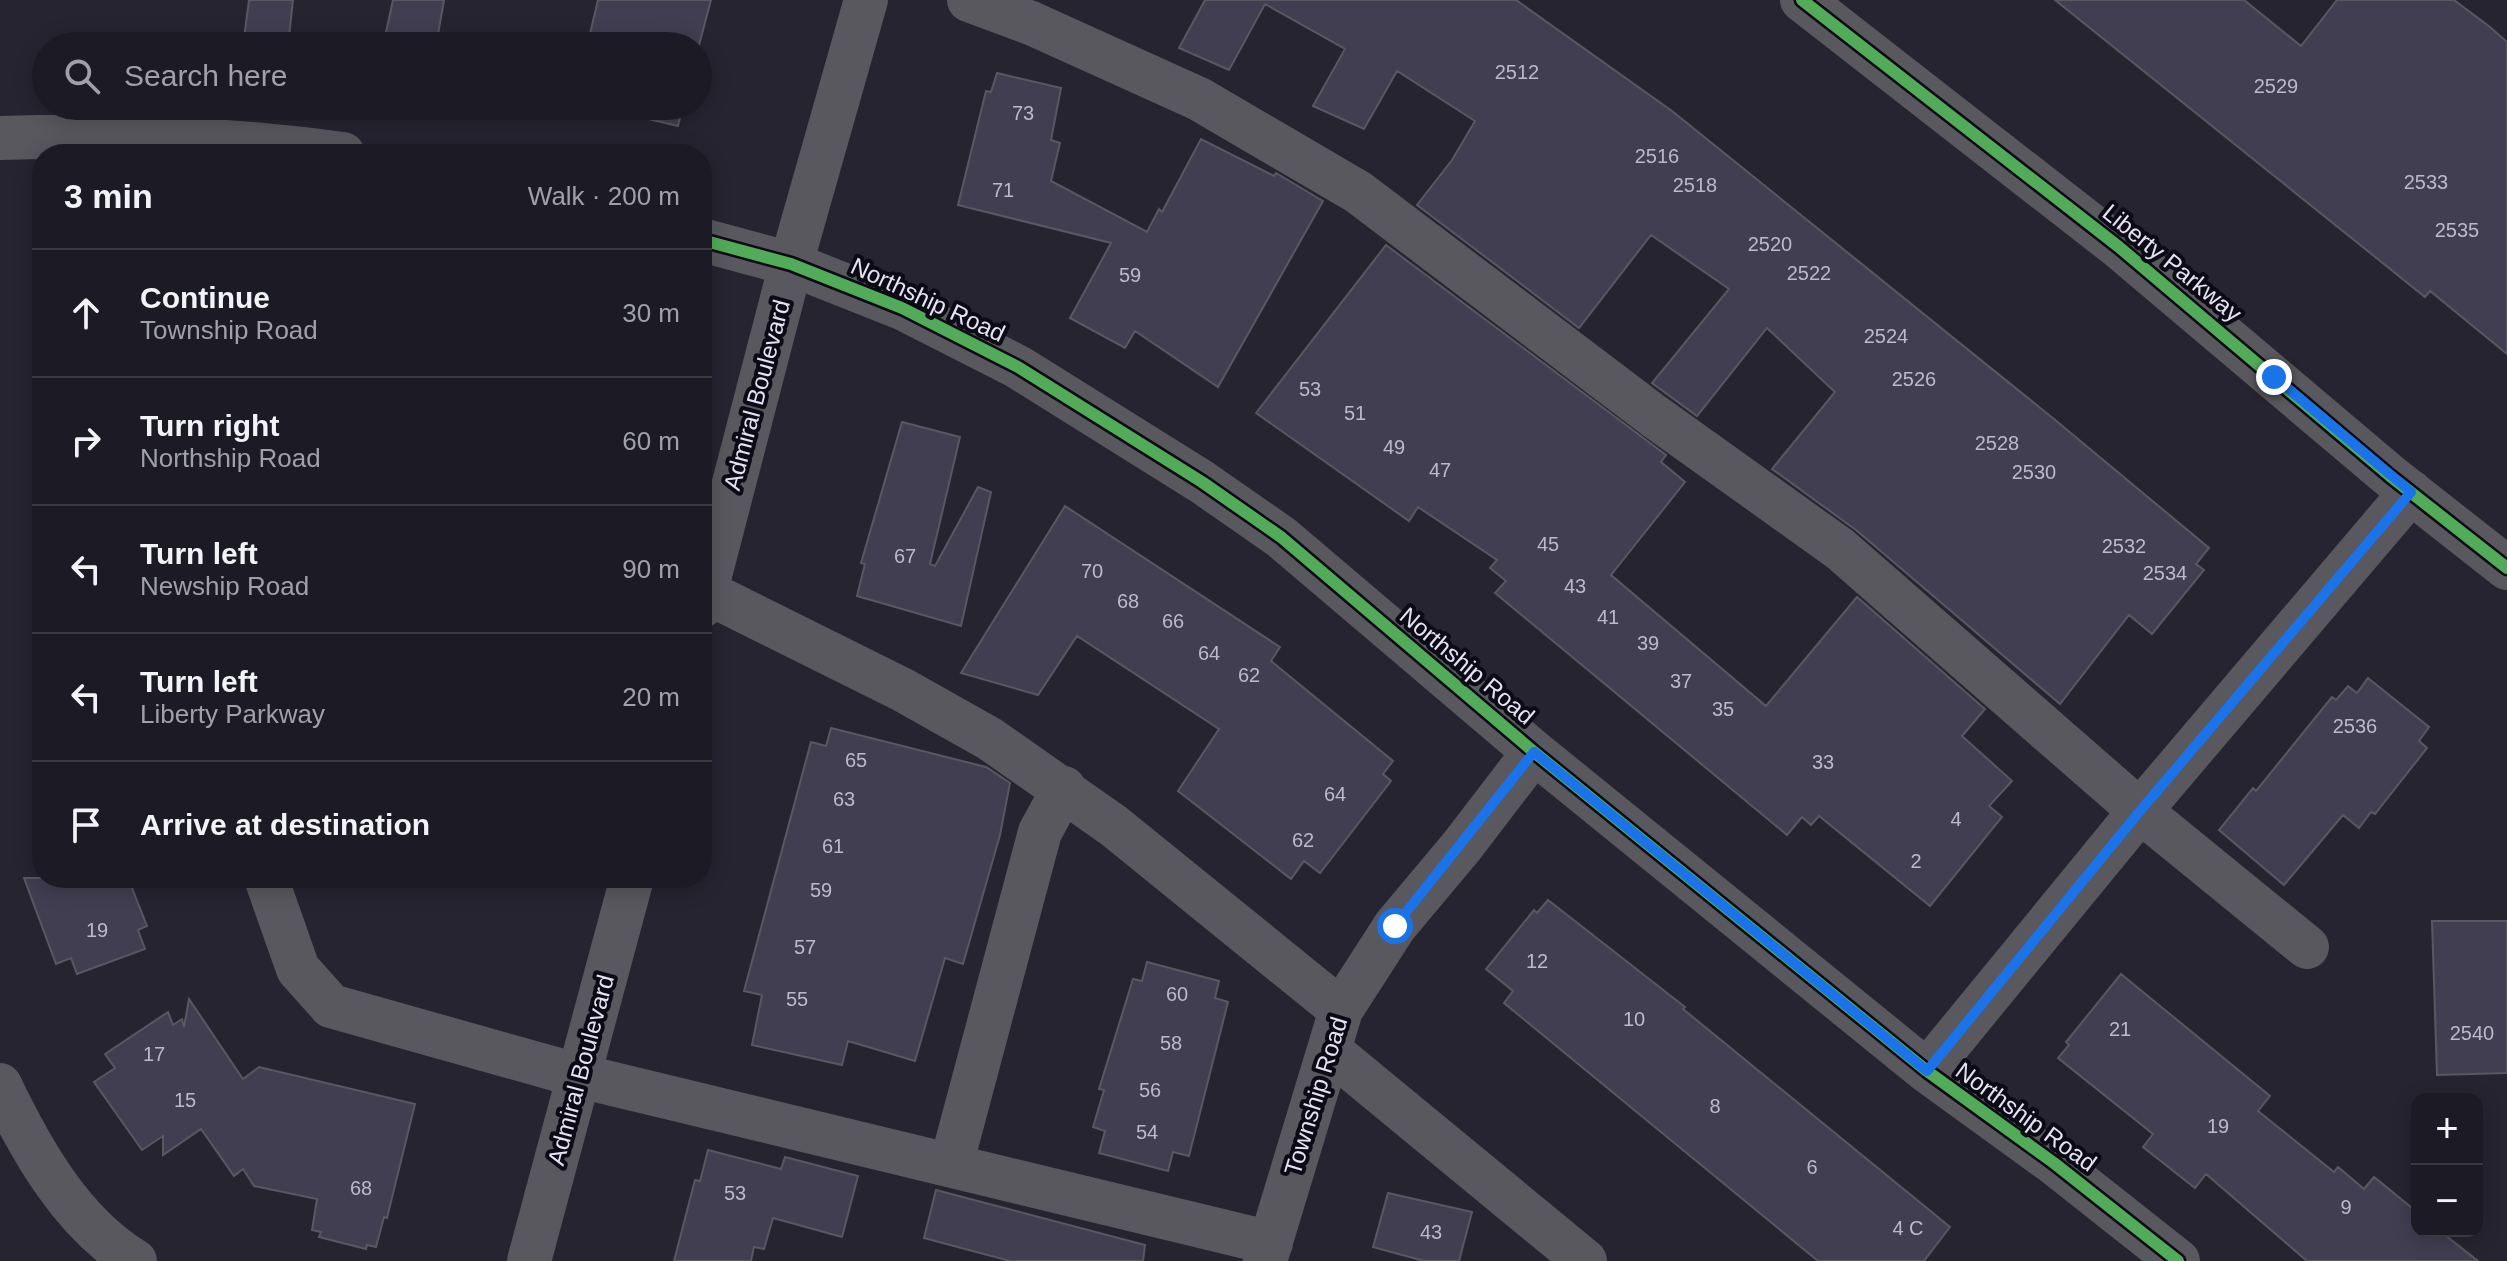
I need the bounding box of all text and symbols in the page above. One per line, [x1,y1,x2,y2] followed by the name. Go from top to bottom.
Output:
[32,32,712,120] search box
[60,54,104,98] icon: search
[124,59,287,92] text: Search here
[1495,61,1539,83] house number: 2512
[2254,75,2298,97] house number: 2529
[1012,102,1034,124] house number: 73
[1635,145,1679,167] house number: 2516
[2404,171,2448,193] house number: 2533
[1673,174,1717,196] house number: 2518
[64,177,153,215] text: 3 min
[992,179,1014,201] house number: 71
[528,181,680,211] text: Walk · 200 m
[2097,198,2247,327] street label: Liberty Parkway
[2435,219,2479,241] house number: 2535
[1748,233,1792,255] house number: 2520
[847,252,1009,347] street label: Northship Road
[1787,262,1831,284] house number: 2522
[1119,264,1141,286] house number: 59
[140,281,270,314] text: Continue
[64,291,108,335] icon: ahead
[718,297,795,493] street label: Admiral Boulevard
[622,298,680,328] text: 30 m
[140,315,318,345] text: Township Road
[1864,325,1908,347] house number: 2524
[2256,359,2292,395] route end
[1892,368,1936,390] house number: 2526
[1299,378,1321,400] house number: 53
[1344,402,1366,424] house number: 51
[140,409,279,442] text: Turn right
[64,419,108,463] icon: right
[622,426,680,456] text: 60 m
[1975,432,2019,454] house number: 2528
[1383,436,1405,458] house number: 49
[140,443,321,473] text: Northship Road
[1429,459,1451,481] house number: 47
[2012,461,2056,483] house number: 2530
[1537,533,1559,555] house number: 45
[2102,535,2146,557] house number: 2532
[140,537,258,570] text: Turn left
[894,545,916,567] house number: 67
[64,547,108,591] icon: left
[622,554,680,584] text: 90 m
[1081,560,1103,582] house number: 70
[2143,562,2187,584] house number: 2534
[140,571,309,601] text: Newship Road
[1564,575,1586,597] house number: 43
[1117,590,1139,612] house number: 68
[1395,602,1540,730] street label: Northship Road
[1597,606,1619,628] house number: 41
[1162,610,1184,632] house number: 66
[1637,632,1659,654] house number: 39
[1198,642,1220,664] house number: 64
[1238,664,1260,686] house number: 62
[140,665,258,698] text: Turn left
[1670,670,1692,692] house number: 37
[64,675,108,719] icon: left
[622,682,680,712] text: 20 m
[1712,698,1734,720] house number: 35
[140,699,325,729] text: Liberty Parkway
[2333,715,2377,737] house number: 2536
[845,749,867,771] house number: 65
[1812,751,1834,773] house number: 33
[1324,783,1346,805] house number: 64
[833,788,855,810] house number: 63
[64,803,108,847] icon: arrive
[140,808,430,841] text: Arrive at destination
[1950,808,1962,830] house number: 4
[1292,829,1314,851] house number: 62
[822,835,844,857] house number: 61
[1910,850,1922,872] house number: 2
[810,879,832,901] house number: 59
[1377,908,1413,944] route start
[86,919,108,941] house number: 19
[794,936,816,958] house number: 57
[1526,950,1548,972] house number: 12
[542,972,619,1168] street label: Admiral Boulevard
[1166,983,1188,1005] house number: 60
[786,988,808,1010] house number: 55
[1623,1008,1645,1030] house number: 10
[1279,1013,1352,1178] street label: Township Road
[2109,1018,2131,1040] house number: 21
[2450,1022,2494,1044] house number: 2540
[1160,1032,1182,1054] house number: 58
[143,1043,165,1065] house number: 17
[1951,1057,2102,1177] street label: Northship Road
[1139,1079,1161,1101] house number: 56
[174,1089,196,1111] house number: 15
[2411,1093,2483,1237] map controls
[2411,1093,2483,1165] button: +
[1709,1095,1721,1117] house number: 8
[2207,1115,2229,1137] house number: 19
[1136,1121,1158,1143] house number: 54
[1806,1156,1818,1178] house number: 6
[2411,1165,2483,1237] button: −
[350,1177,372,1199] house number: 68
[724,1182,746,1204] house number: 53
[2340,1196,2352,1218] house number: 9
[1892,1217,1924,1239] house number: 4 C
[1420,1221,1442,1243] house number: 43

